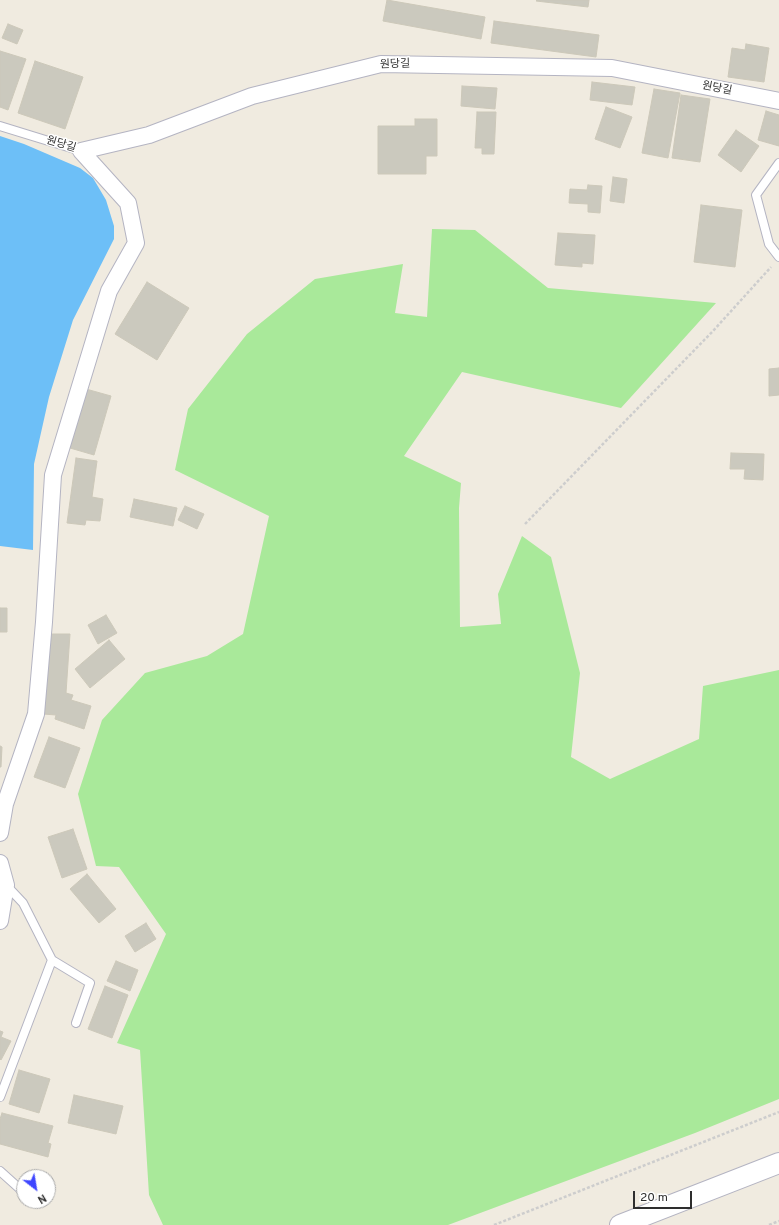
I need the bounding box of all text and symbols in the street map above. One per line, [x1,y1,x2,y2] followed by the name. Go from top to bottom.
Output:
[380,58,410,72] street label: 원당길
[701,80,733,98] street label: 원당길
[45,134,77,156] street label: 원당길
[16,1169,56,1209] north arrow
[635,1183,694,1209] scale bar
[35,1190,49,1206] text: N
[640,1190,668,1206] text: 20 m

